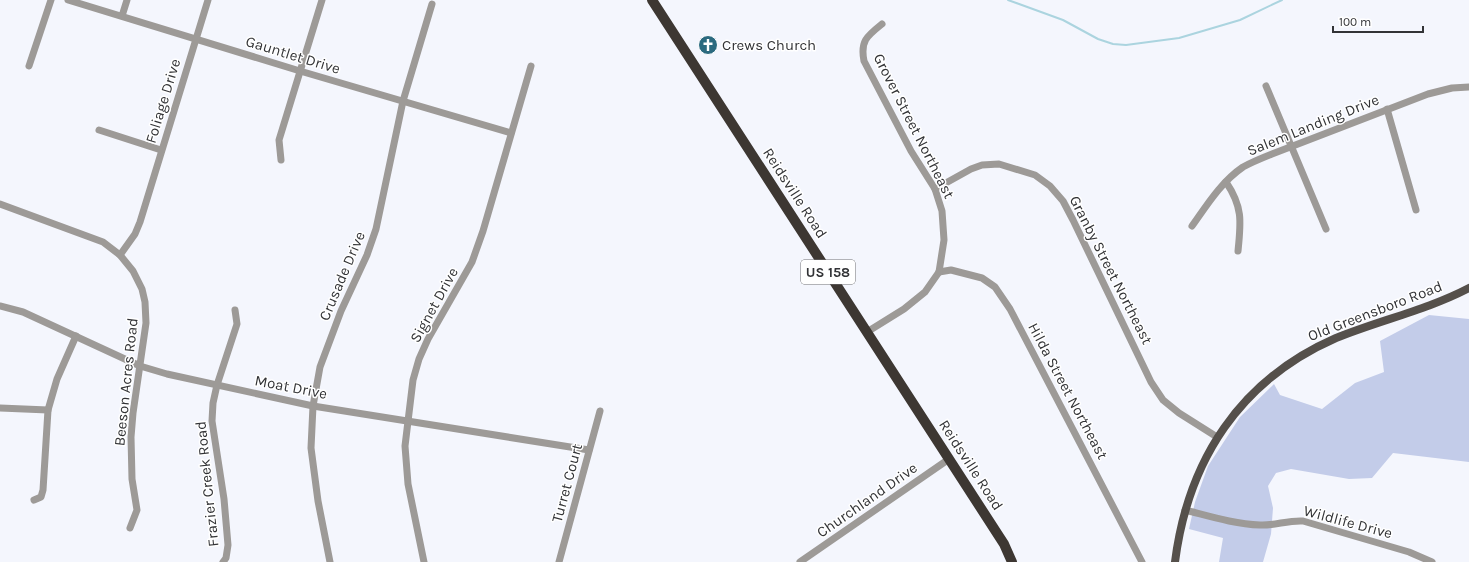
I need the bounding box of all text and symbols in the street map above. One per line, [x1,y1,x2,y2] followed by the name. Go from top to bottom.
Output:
[1333,8,1423,34] scale bar
[1339,15,1371,29] text: 100 m
[244,32,342,78] street label: Gauntlet Drive
[697,34,719,56] church icon: Crews Church
[722,36,816,54] place label: Crews Church
[870,51,959,202] street label: Grover Street Northeast
[142,57,184,145] street label: Foliage Drive
[1244,90,1382,160] street label: Salem Landing Drive
[759,144,831,242] street label: Reidsville Road
[1066,193,1157,348] street label: Granby Street Northeast
[315,229,369,323] street label: Crusade Drive
[801,260,855,284] road number: US 158
[406,264,462,346] street label: Signet Drive
[1305,277,1445,345] street label: Old Greensboro Road
[110,317,142,447] street label: Beeson Acres Road
[1024,320,1112,463] street label: Hilda Street Northeast
[253,371,329,403] street label: Moat Drive
[935,416,1007,514] street label: Reidsville Road
[191,420,223,548] street label: Frazier Creek Road
[548,441,586,524] street label: Turret Court
[813,459,921,541] street label: Churchland Drive
[1302,502,1394,542] street label: Wildlife Drive

